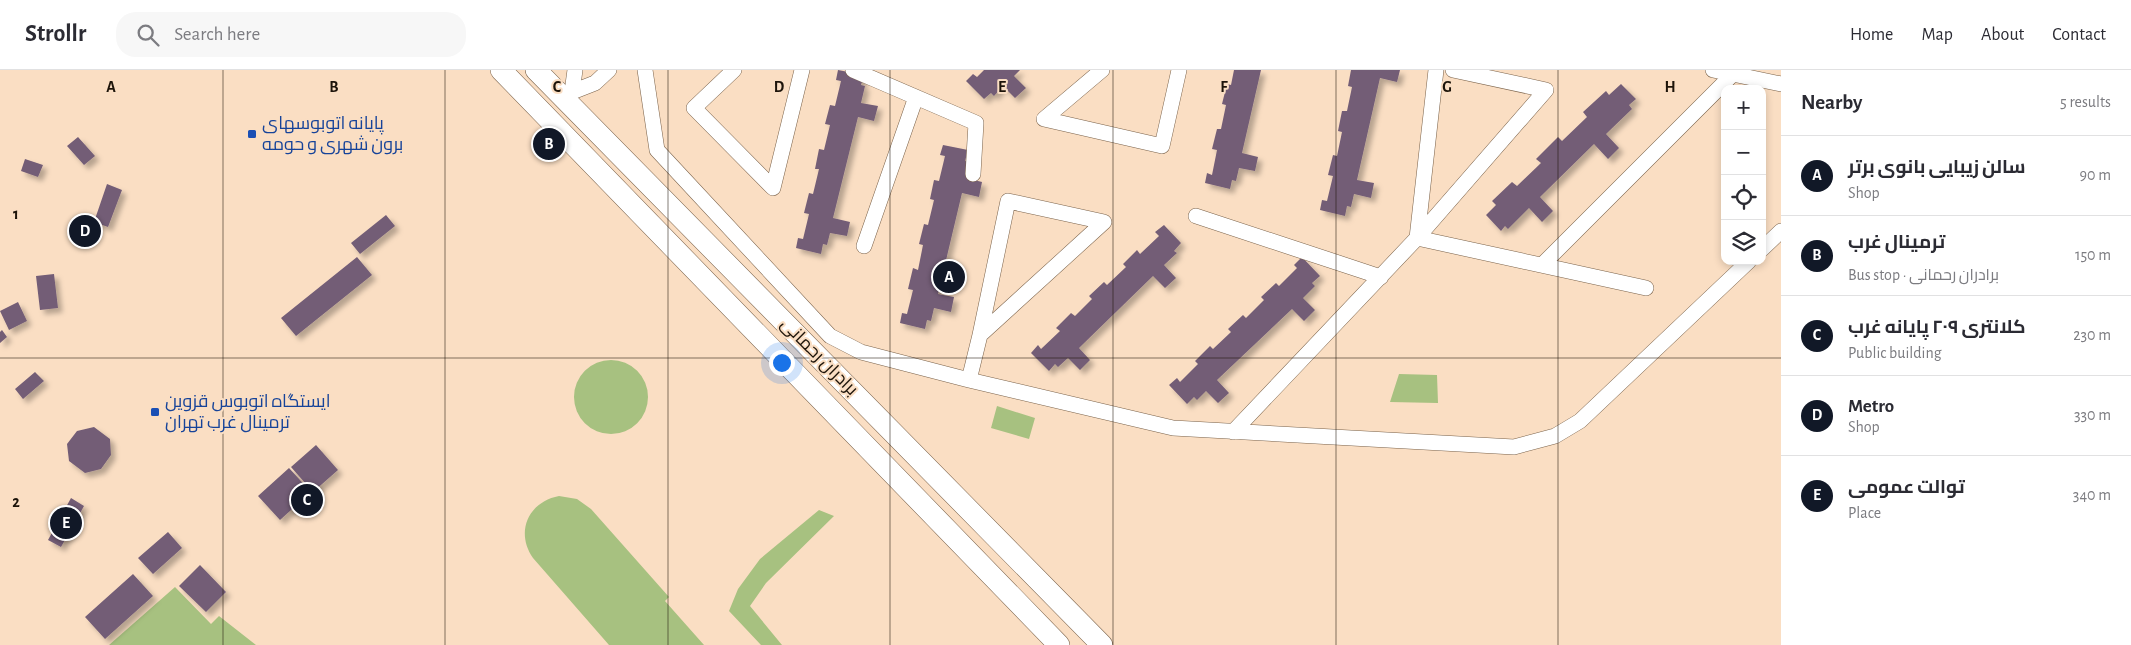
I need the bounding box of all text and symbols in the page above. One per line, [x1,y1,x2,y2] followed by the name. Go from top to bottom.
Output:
[116,12,466,57] search box
[134,21,162,49] icon: search
[25,22,86,46] text: Strollr
[174,25,260,44] text: Search here
[1850,26,1893,44] text: Home
[1921,26,1953,44] text: Map
[1981,26,2024,44] text: About
[2052,26,2106,44] text: Contact
[106,79,116,95] text: A
[329,79,339,95] text: B
[553,79,562,95] text: C
[774,79,785,95] text: D
[998,79,1006,95] text: E
[1220,79,1228,95] text: F
[1442,79,1452,95] text: G
[1664,79,1676,95] text: H
[1721,85,1766,265] map controls
[1721,85,1766,130] button: +
[1801,92,1862,113] text: Nearby
[2060,94,2111,110] text: 5 results
[262,115,403,155] place label: پایانه اتوبوسهای برون شهری و حومه
[533,125,565,163] pin: B
[246,128,258,140] marker: پایانه اتوبوسهای برون شهری و حومه
[1721,130,1766,175] button: −
[1848,158,2026,177] text: سالن زیبایی بانوی برتر
[1812,167,1822,183] text: A
[2080,167,2111,183] text: 90 m
[1721,175,1766,220] button: locate
[1848,185,1880,201] text: Shop
[13,206,19,222] text: 1
[69,212,101,250] pin: D
[1721,220,1766,265] button: layers
[1848,233,1945,252] text: ترمینال غرب
[1812,247,1822,263] text: B
[2075,247,2111,263] text: 150 m
[933,258,965,296] pin: A
[1848,267,1999,283] text: Bus stop · برادران رحمانی
[776,315,861,400] street label: برادران رحمانی
[1848,318,2026,337] text: کلانتری ۲۰۹ پایانه غرب
[1813,327,1821,343] text: C
[2073,327,2111,343] text: 230 m
[1848,345,1942,361] text: Public building
[769,350,795,376] your location
[165,393,331,433] place label: ایستگاه اتوبوس قزوین ترمینال غرب تهران
[1848,397,1894,416] text: Metro
[149,406,161,418] marker: ایستگاه اتوبوس قزوین ترمینال غرب تهران
[1812,407,1822,423] text: D
[2074,407,2111,423] text: 330 m
[1848,419,1880,435] text: Shop
[1848,478,1965,497] text: توالت عمومی
[291,481,323,519] pin: C
[1813,487,1821,503] text: E
[2073,487,2111,503] text: 340 m
[12,494,20,510] text: 2
[50,504,82,542] pin: E
[1848,505,1881,521] text: Place

